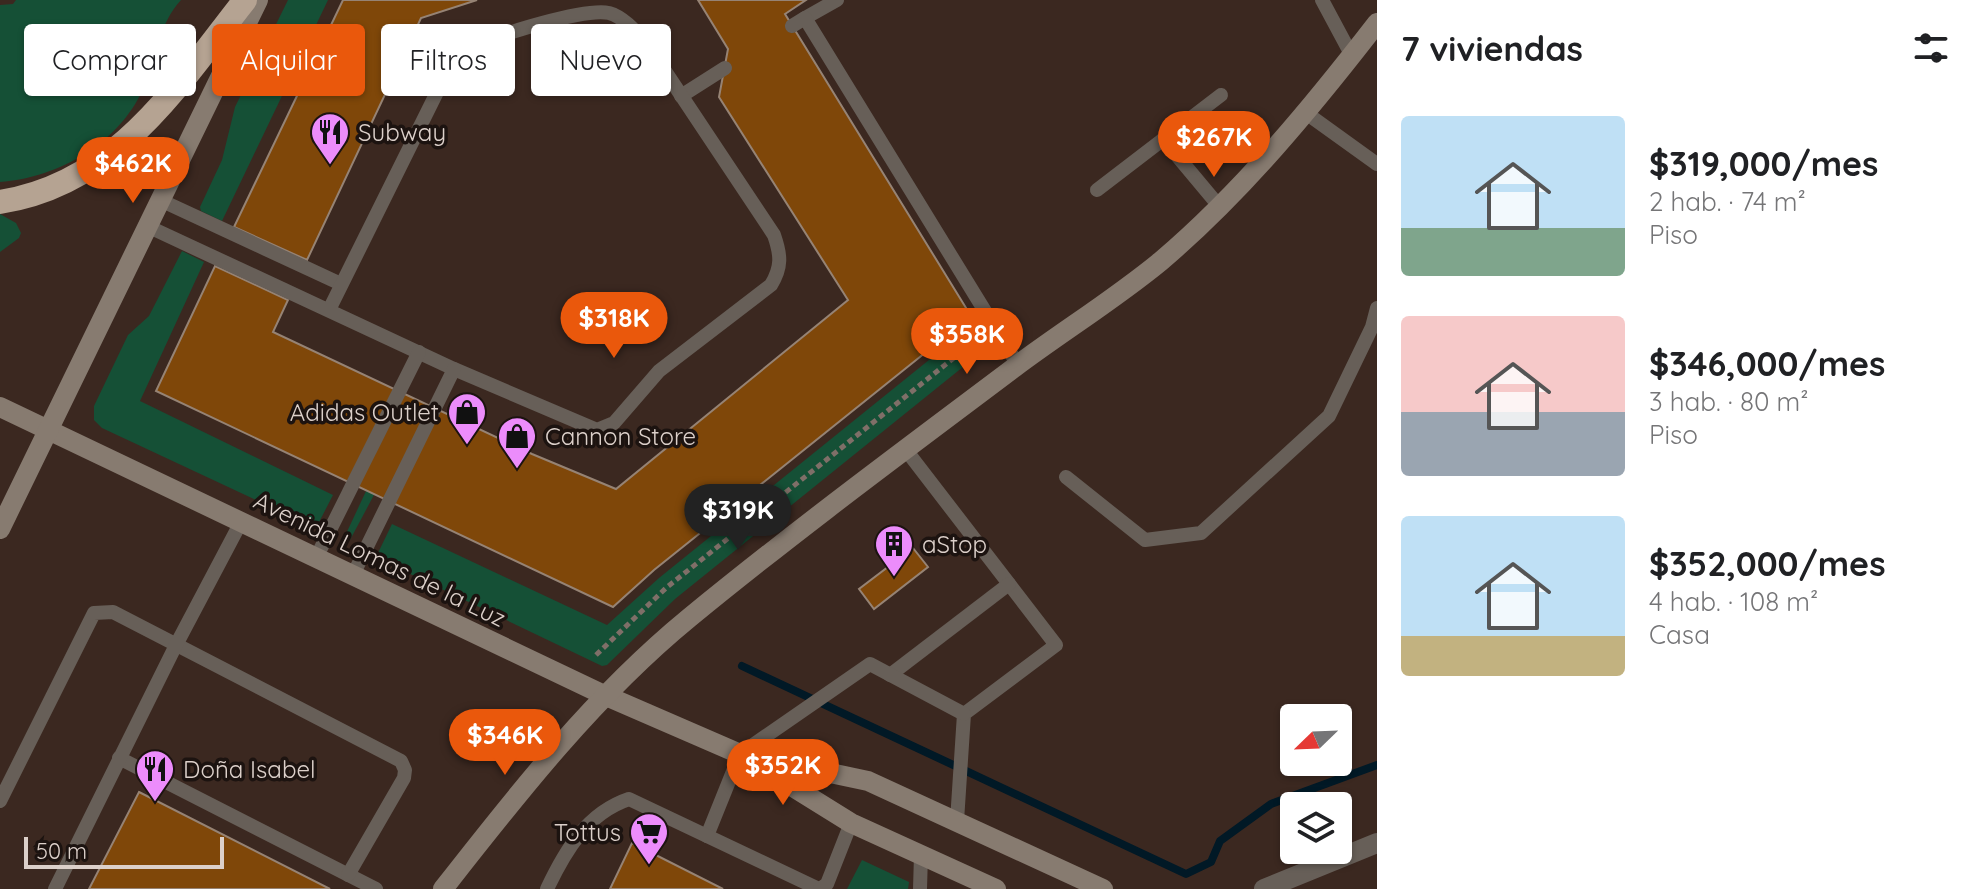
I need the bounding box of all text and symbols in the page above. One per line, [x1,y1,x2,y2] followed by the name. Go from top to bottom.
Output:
[24,24,196,96] chip: Comprar
[212,24,365,96] chip: Alquilar
[381,24,515,96] chip: Filtros
[531,24,671,96] chip: Nuevo
[1909,26,1953,70] icon: filters
[1401,27,1583,70] text: 7 viviendas
[309,111,351,166] restaurant icon: Subway
[1158,111,1270,179] pin: $267K
[358,117,446,147] place label: Subway
[1176,120,1252,153] text: $267K
[77,137,189,205] pin: $462K
[1649,142,1879,185] text: $319,000/mes
[94,146,172,179] text: $462K
[1465,148,1561,244] icon: home
[1649,185,1806,218] text: 2 hab. · 74 m²
[1649,218,1698,251] text: Piso
[558,292,670,360] pin: $318K
[579,301,649,334] text: $318K
[911,308,1023,376] pin: $358K
[929,317,1005,350] text: $358K
[1649,342,1885,385] text: $346,000/mes
[1465,348,1561,444] icon: home
[1649,385,1809,418] text: 3 hab. · 80 m²
[446,391,488,446] shop icon: Adidas Outlet
[290,397,439,427] place label: Adidas Outlet
[496,415,538,470] shop icon: Cannon Store
[1649,418,1698,451] text: Piso
[545,421,696,451] place label: Cannon Store
[682,484,794,552] pin: $319K
[249,485,511,633] street label: Avenida Lomas de la Luz
[702,493,774,526] text: $319K
[873,523,915,578] building icon: aStop
[922,529,987,559] place label: aStop
[1649,542,1886,585] text: $352,000/mes
[1465,548,1561,644] icon: home
[1649,585,1818,618] text: 4 hab. · 108 m²
[1649,618,1710,651] text: Casa
[1280,704,1352,776] north arrow
[1280,704,1352,864] map controls
[449,709,561,777] pin: $346K
[467,718,543,751] text: $346K
[727,739,839,807] pin: $352K
[134,748,176,803] restaurant icon: Doña Isabel
[745,748,821,781] text: $352K
[183,754,316,784] place label: Doña Isabel
[1280,792,1352,864] button: layers
[628,811,670,866] supermarket icon: Tottus
[554,817,621,847] place label: Tottus
[24,833,224,869] scale bar
[36,837,87,865] text: 50 m

